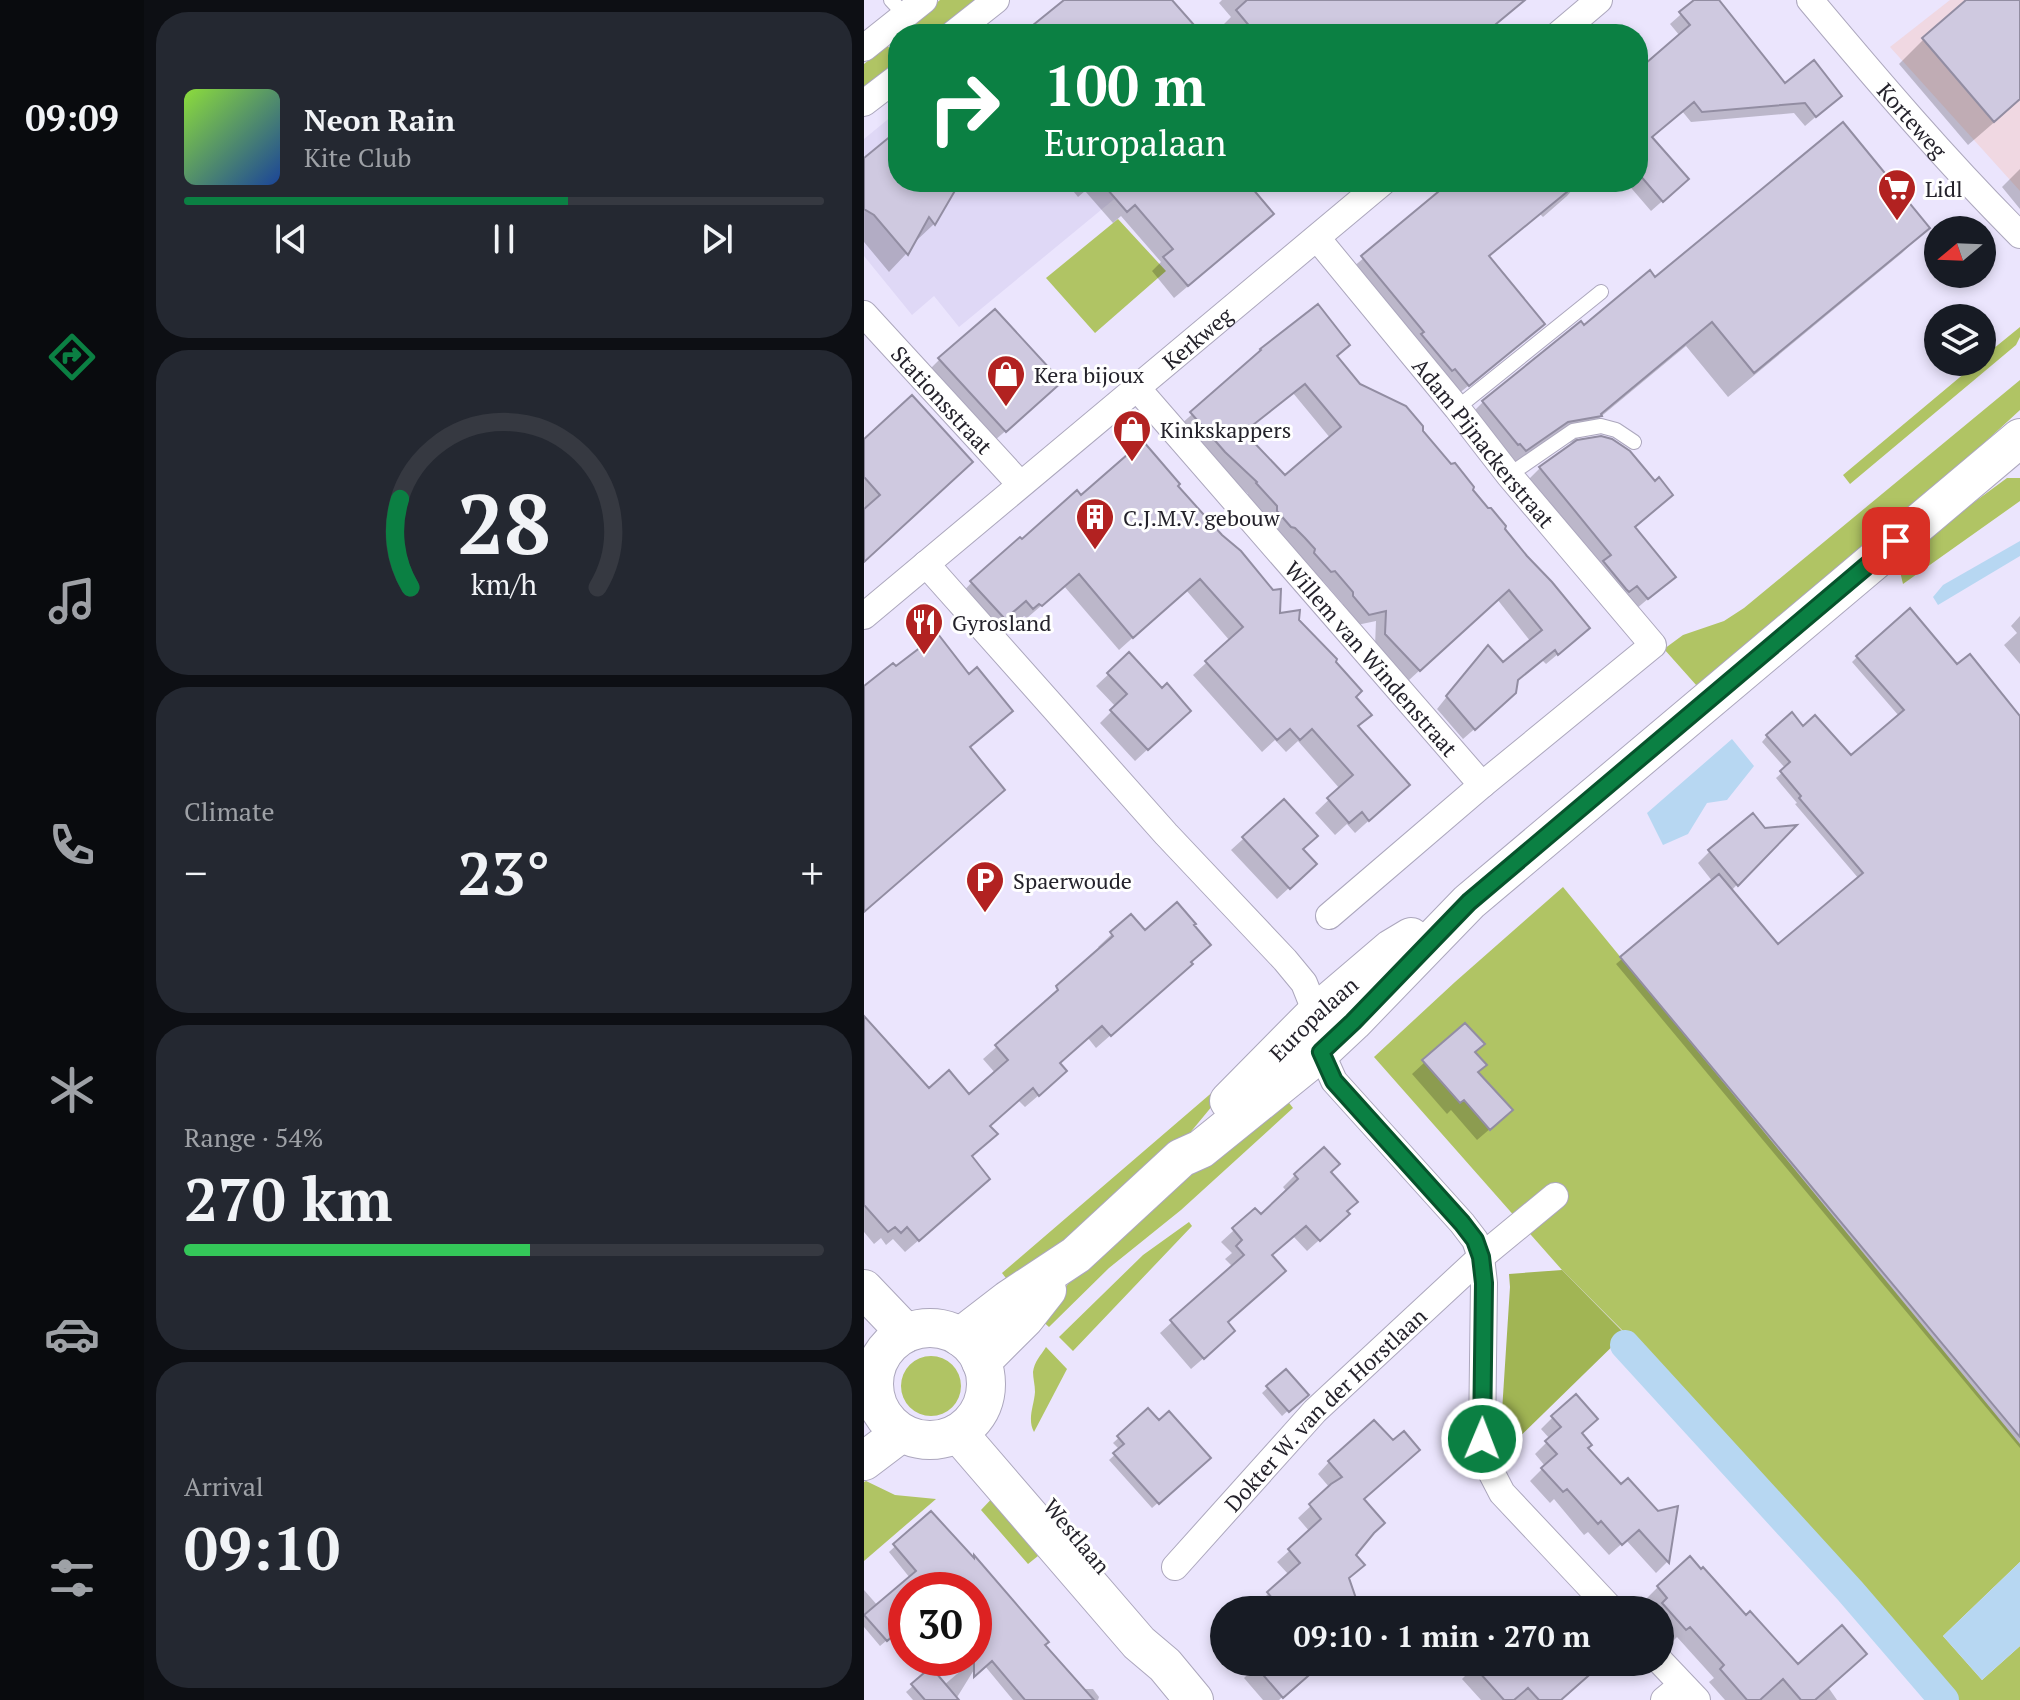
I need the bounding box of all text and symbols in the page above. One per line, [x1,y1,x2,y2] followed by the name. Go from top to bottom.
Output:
[1044,48,1206,122] text: 100 m
[912,56,1016,160] icon: right
[1872,76,1954,164] street label: Korteweg
[25,94,119,141] text: 09:09
[304,100,455,140] text: Neon Rain
[1044,119,1226,166] text: Europalaan
[304,140,411,174] text: Kite Club
[1876,167,1918,222] supermarket icon: Lidl
[1925,174,1963,203] place label: Lidl
[1924,216,1996,288] north arrow
[1924,216,1996,376] map controls
[269,217,313,261] icon: previous
[482,217,526,261] icon: pause
[695,217,739,261] icon: next
[1156,300,1238,375] street label: Kerkweg
[1924,304,1996,376] button: layers
[44,329,100,385] icon: directions
[885,339,1000,460] street label: Stationsstraat
[1407,351,1562,533] street label: Adam Pijnackerstraat
[985,353,1027,408] shop icon: Kera bijoux
[1034,360,1145,389] place label: Kera bijoux
[1111,408,1153,463] shop icon: Kinkskappers
[1160,415,1291,444] place label: Kinkskappers
[457,468,551,578] text: 28
[1074,496,1116,551] building icon: C.J.M.V. gebouw
[1123,503,1281,532] place label: C.J.M.V. gebouw
[1862,507,1930,575] pin
[1874,519,1918,563] icon: arrive
[1279,554,1465,762] street label: Willem van Windenstraat
[471,566,537,604] text: km/h
[44,573,100,629] icon: music
[903,601,945,656] restaurant icon: Gyrosland
[952,608,1051,637] place label: Gyrosland
[184,794,275,828] text: Climate
[44,817,100,873] icon: phone
[458,833,550,912] text: 23°
[184,843,207,902] text: −
[801,843,824,902] text: +
[964,859,1006,914] parking icon: Spaerwoude
[1013,866,1132,895] place label: Spaerwoude
[1262,969,1363,1067] street label: Europalaan
[44,1062,100,1118] icon: climate
[184,1120,323,1154] text: Range · 54%
[184,1159,392,1238] text: 270 km
[1218,1301,1432,1517] street label: Dokter W. van der Horstlaan
[44,1306,100,1362] icon: car
[1440,1397,1524,1481] position arrow
[184,1469,264,1503] text: Arrival
[1037,1492,1117,1580] street label: Westlaan
[184,1508,340,1587] text: 09:10
[44,1550,100,1606] icon: filters
[888,1572,992,1676] speed limit sign: 30
[1294,1616,1590,1656] text: 09:10 · 1 min · 270 m

